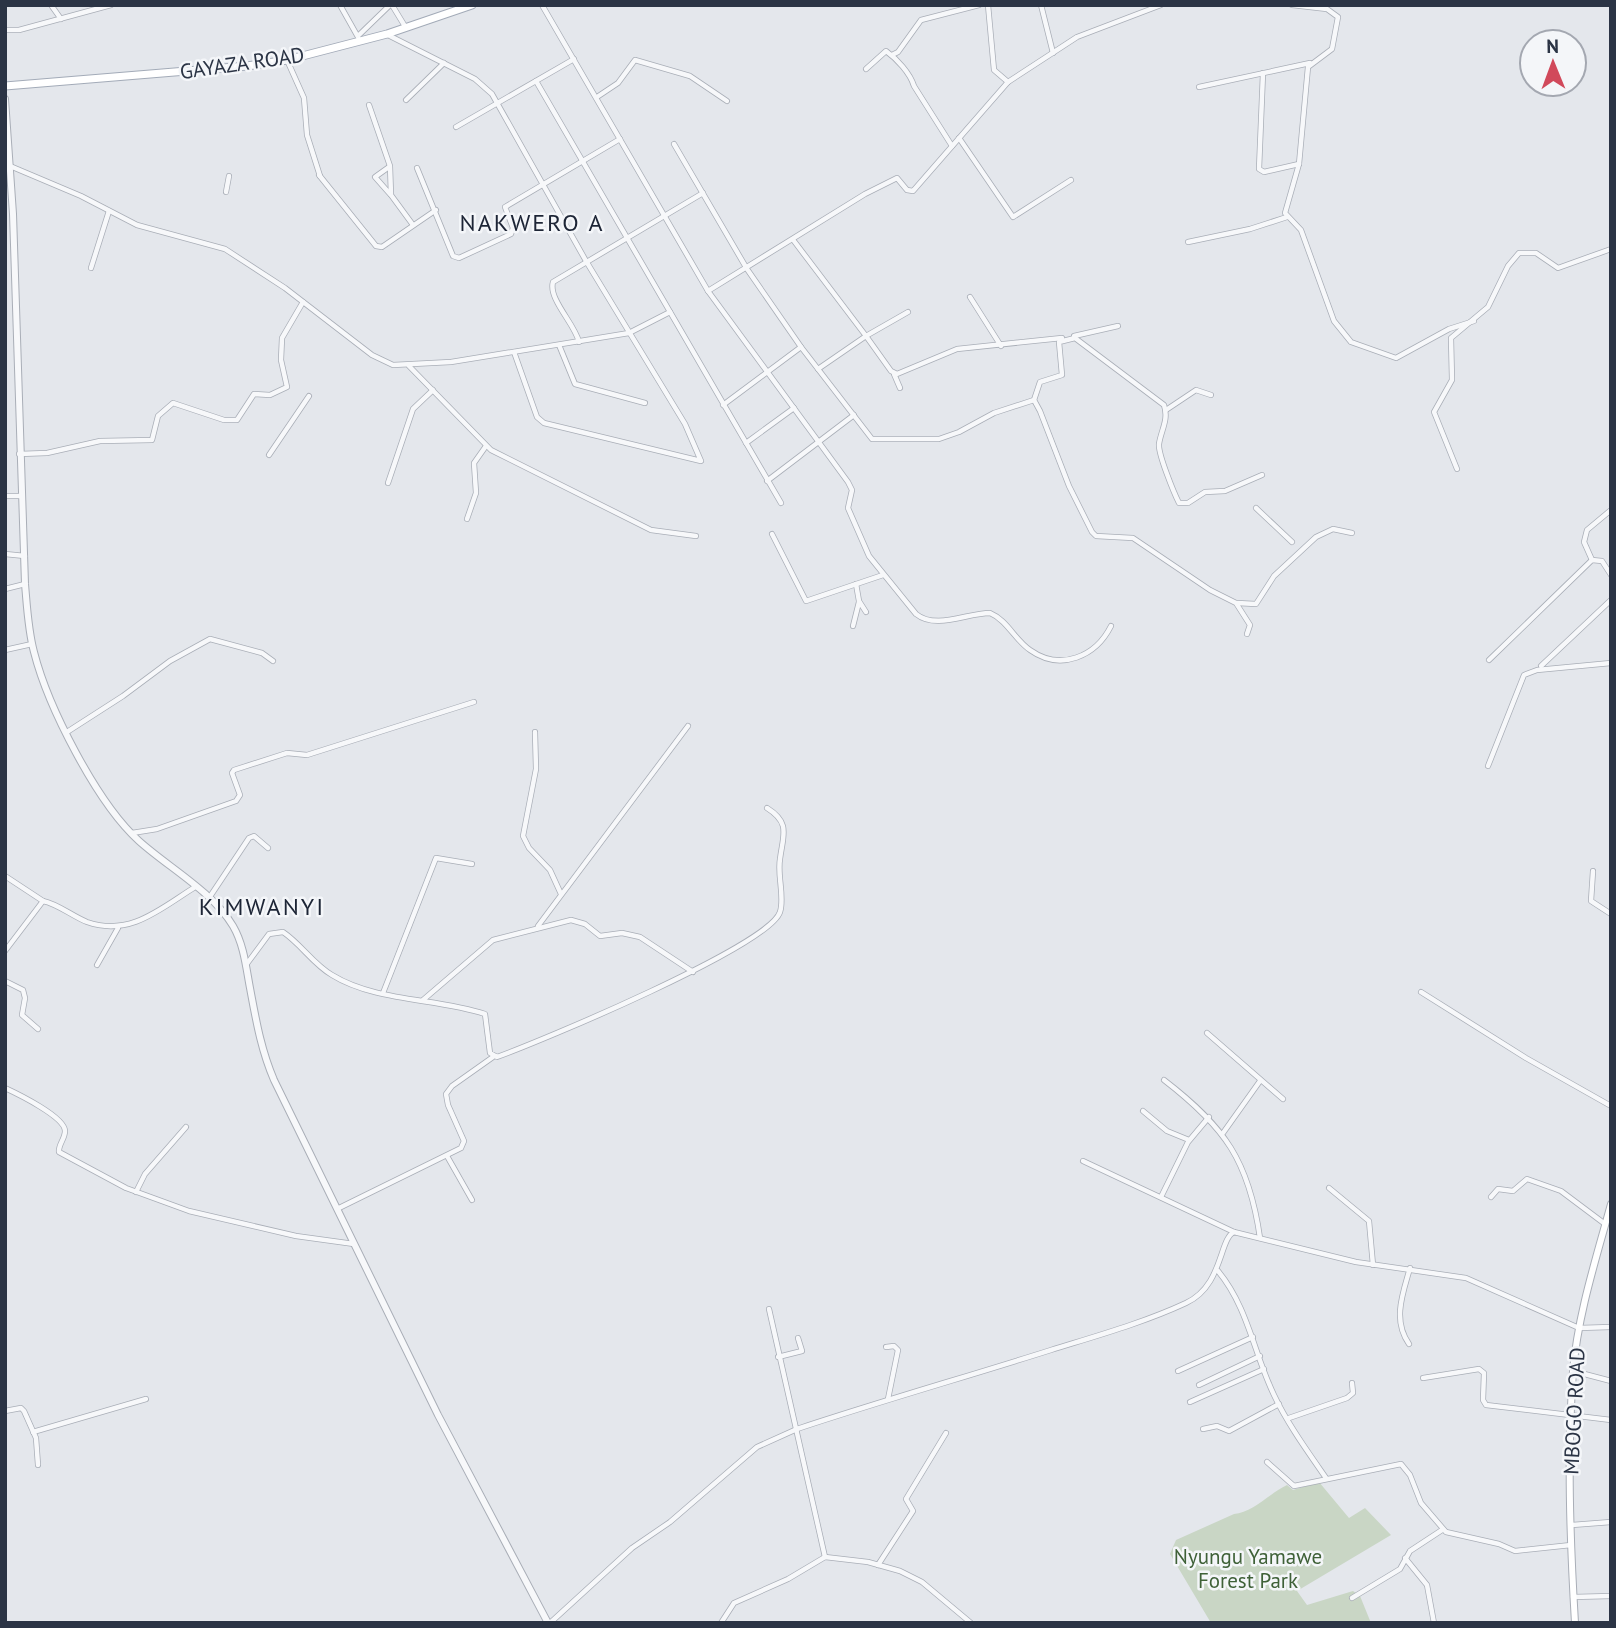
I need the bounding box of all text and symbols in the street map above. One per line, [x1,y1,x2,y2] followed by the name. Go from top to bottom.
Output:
[1518,28,1588,98] north arrow
[1546,34,1559,58] text: N
[178,41,306,85] street label: GAYAZA ROAD
[460,207,604,238] district label: NAKWERO A
[199,891,325,922] district label: KIMWANYI
[1557,1347,1591,1475] street label: MBOGO ROAD
[1174,1543,1322,1594] park label: Nyungu Yamawe Forest Park

